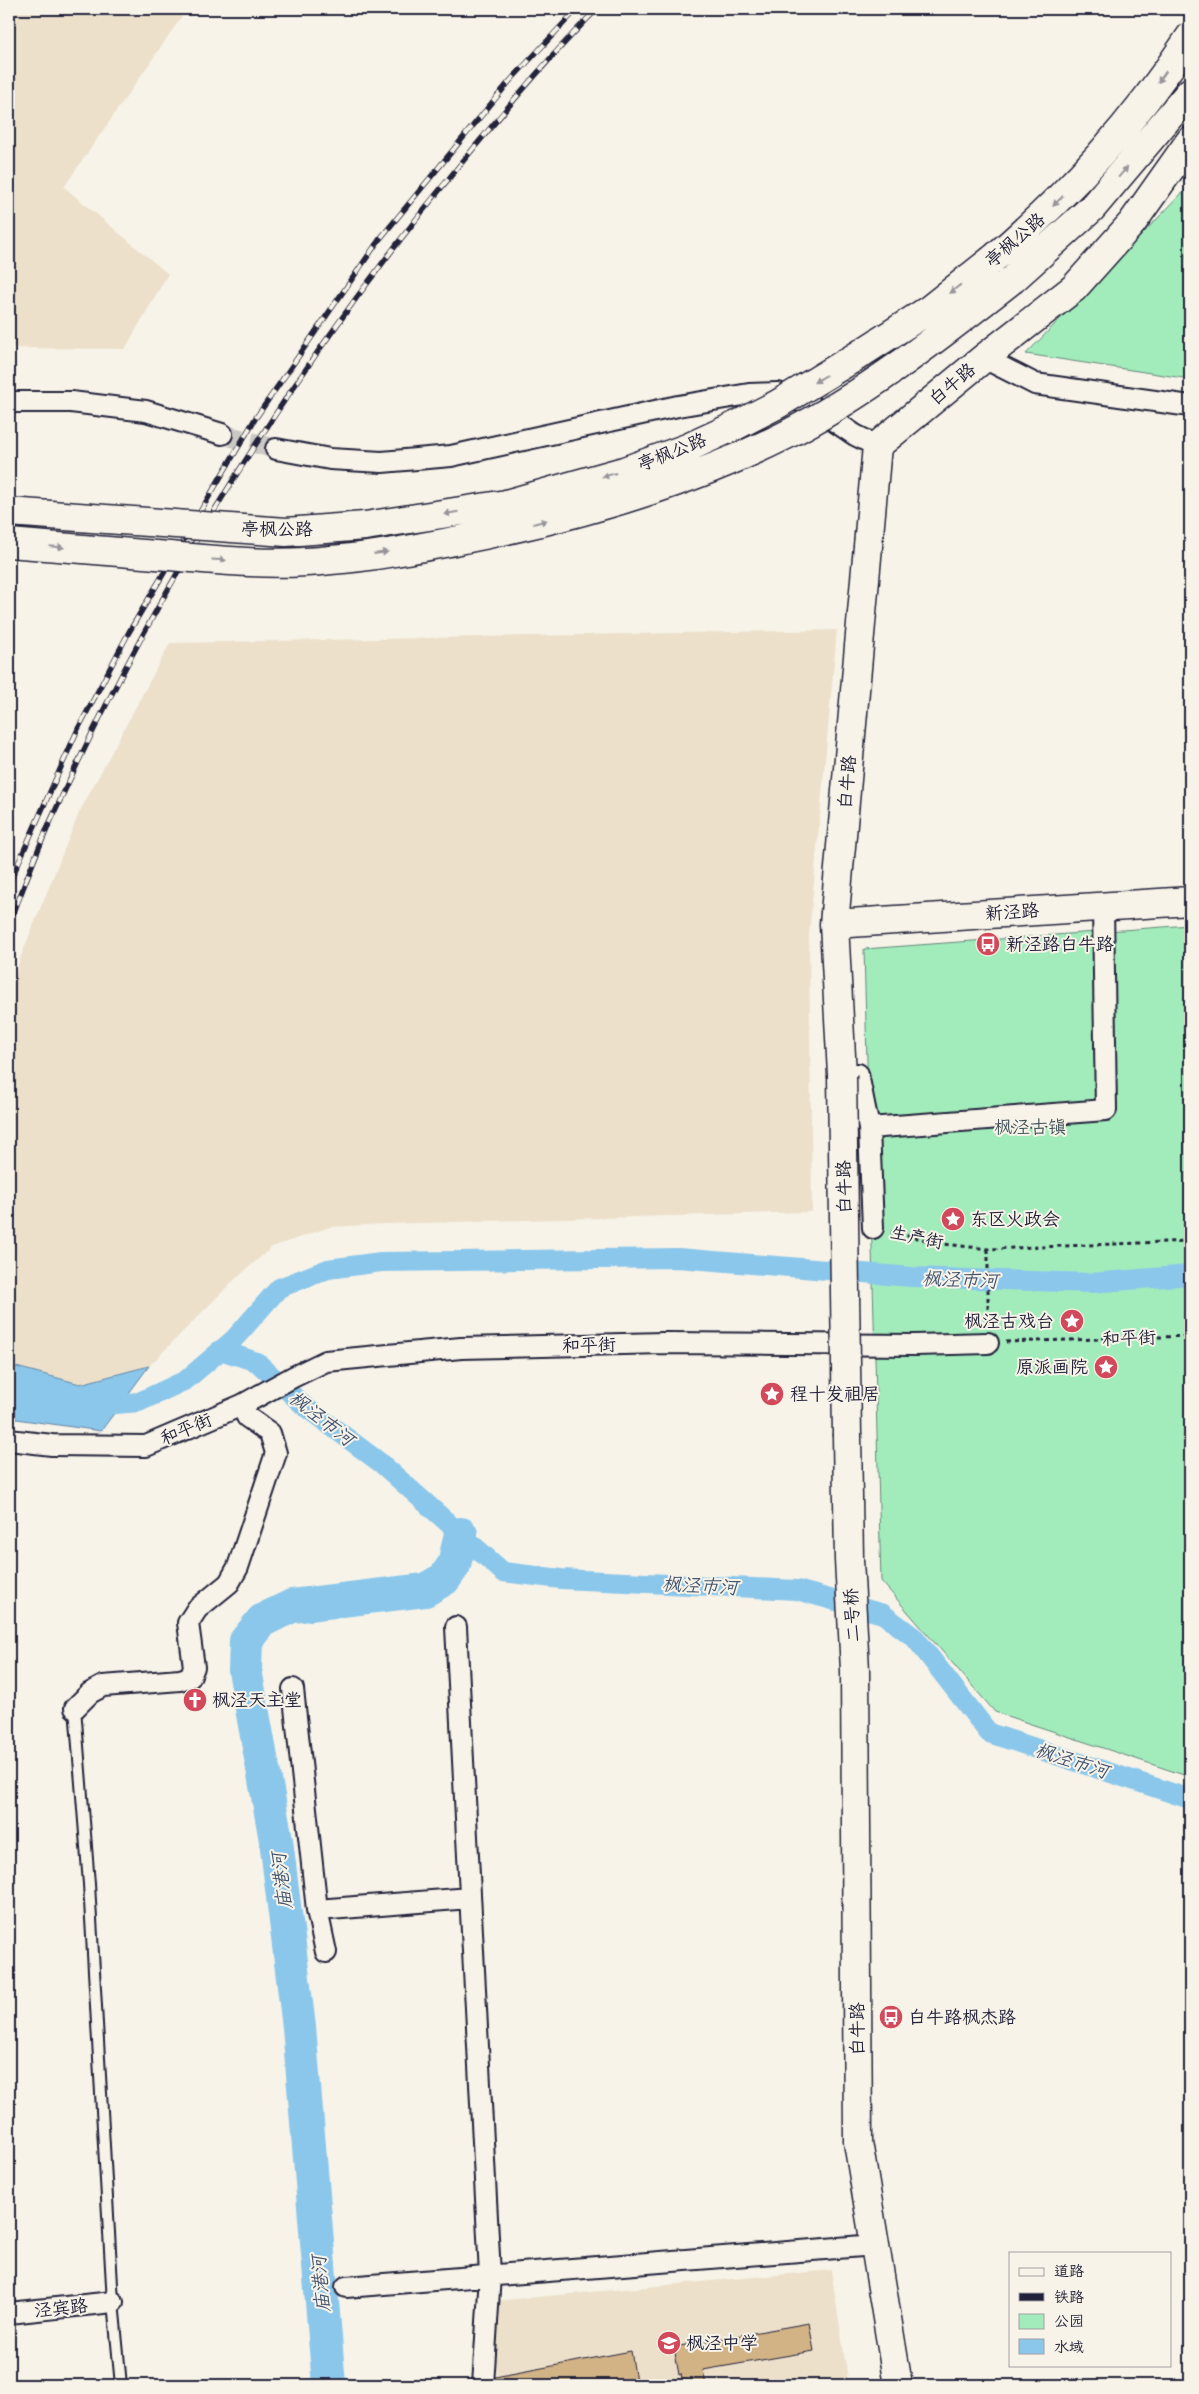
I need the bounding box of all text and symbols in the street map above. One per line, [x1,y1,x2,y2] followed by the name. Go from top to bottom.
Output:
[1157,70,1167,84] one-way arrow
[1117,166,1128,179] one-way arrow
[1052,195,1064,207] one-way arrow
[981,208,1051,273] street label: 亭枫公路
[949,284,962,295] one-way arrow
[924,358,981,411] street label: 白牛路
[813,374,826,383] one-way arrow
[635,428,710,478] street label: 亭枫公路
[601,472,616,480] one-way arrow
[443,510,459,518] one-way arrow
[533,517,548,525] one-way arrow
[241,518,313,542] street label: 亭枫公路
[50,543,66,551] one-way arrow
[373,549,389,557] one-way arrow
[212,557,228,565] one-way arrow
[834,754,862,810] street label: 白牛路
[984,899,1040,927] street label: 新泾路
[975,931,1001,957] bus stop icon: 新泾路白牛路
[1006,933,1114,957] place label: 新泾路白牛路
[994,1116,1066,1140] park label: 枫泾古镇
[833,1160,857,1214] street label: 白牛路
[940,1206,966,1232] place icon: 东区火政会
[970,1208,1060,1232] place label: 东区火政会
[888,1221,946,1255] street label: 生产街
[922,1267,1001,1294] water label: 枫泾市河
[1059,1308,1085,1334] place icon: 枫泾古戏台
[964,1310,1054,1334] place label: 枫泾古戏台
[1102,1326,1156,1352] street label: 和平街
[562,1334,616,1358] street label: 和平街
[1093,1354,1119,1380] place icon: 原派画院
[1016,1356,1088,1380] place label: 原派画院
[759,1381,785,1407] place icon: 程十发祖居
[790,1383,880,1407] place label: 程十发祖居
[283,1386,361,1454] water label: 枫泾市河
[157,1408,216,1452] street label: 和平街
[661,1572,742,1601] water label: 枫泾市河
[840,1587,866,1643] street label: 二号桥
[182,1687,208,1713] church icon: 枫泾天主堂
[212,1689,302,1713] place label: 枫泾天主堂
[1032,1738,1114,1786] water label: 枫泾市河
[266,1848,298,1911] water label: 庙港河
[846,2002,870,2056] street label: 白牛路
[878,2004,904,2030] bus stop icon: 白牛路枫杰路
[908,2006,1016,2030] place label: 白牛路枫杰路
[306,2251,336,2313] water label: 庙港河
[1009,2252,1172,2366] legend
[1054,2262,1084,2282] text: 道路
[1054,2288,1084,2308] text: 铁路
[33,2294,89,2324] street label: 泾宾路
[1054,2312,1084,2332] text: 公园
[656,2330,682,2356] school or university icon: 枫泾中学
[686,2332,758,2356] place label: 枫泾中学
[1054,2338,1084,2358] text: 水域

